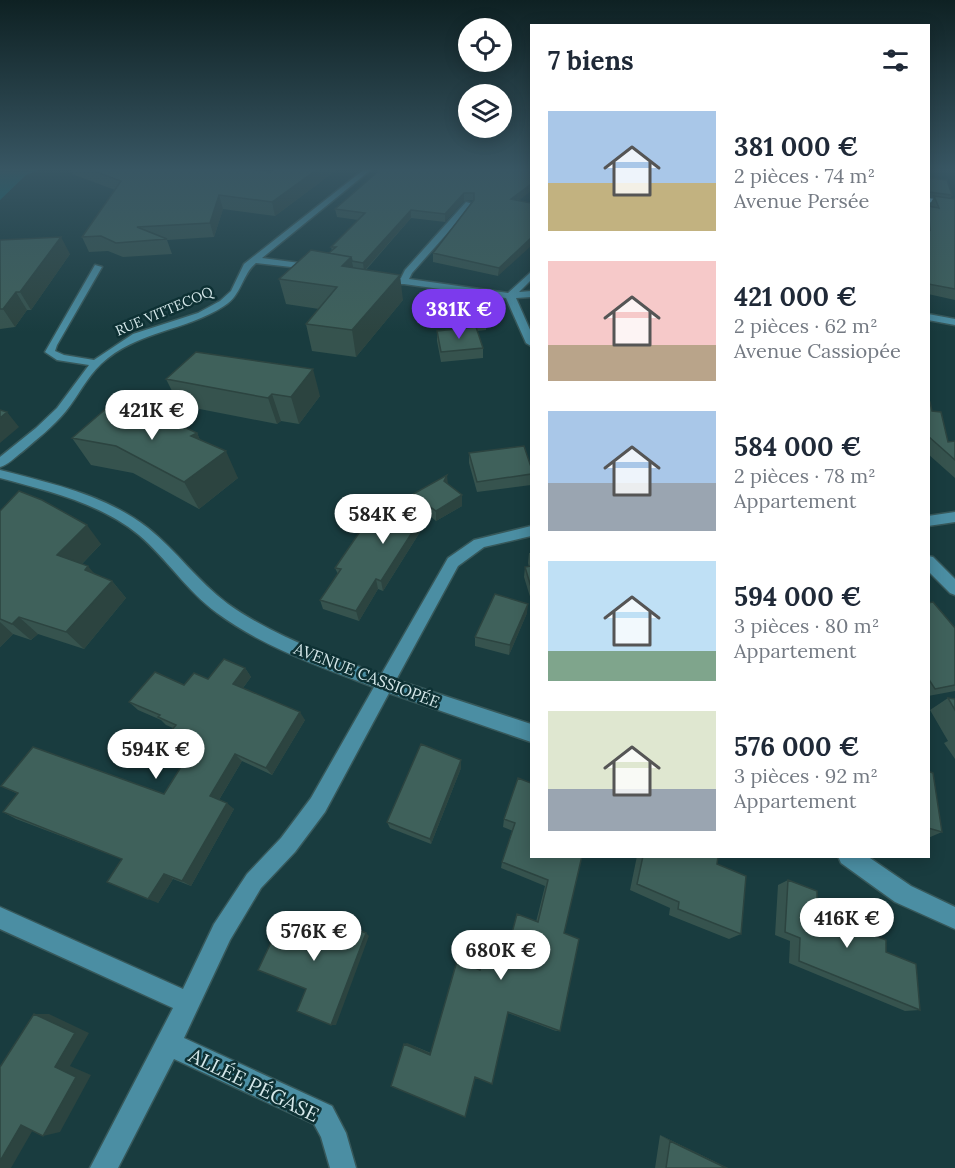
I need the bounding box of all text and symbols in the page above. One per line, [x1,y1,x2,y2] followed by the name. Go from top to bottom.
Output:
[458,18,512,138] map controls
[458,18,512,72] button: locate
[548,44,634,77] text: 7 biens
[879,44,912,77] icon: filters
[458,84,512,138] button: layers
[734,130,858,163] text: 381 000 €
[596,135,668,207] icon: home
[734,163,875,188] text: 2 pièces · 74 m²
[734,188,869,213] text: Avenue Persée
[734,280,857,313] text: 421 000 €
[113,282,215,340] street label: RUE VITTECOQ
[596,285,668,357] icon: home
[410,289,508,340] pin: 381K €
[426,296,492,321] text: 381K €
[734,313,878,338] text: 2 pièces · 62 m²
[734,338,901,363] text: Avenue Cassiopée
[103,390,201,441] pin: 421K €
[119,397,185,422] text: 421K €
[734,430,861,463] text: 584 000 €
[596,435,668,507] icon: home
[734,463,876,488] text: 2 pièces · 78 m²
[734,488,857,513] text: Appartement
[334,494,432,545] pin: 584K €
[349,501,417,526] text: 584K €
[734,580,862,613] text: 594 000 €
[596,585,668,657] icon: home
[734,613,879,638] text: 3 pièces · 80 m²
[290,638,443,712] street label: AVENUE CASSIOPÉE
[734,638,857,663] text: Appartement
[107,729,205,780] pin: 594K €
[734,730,860,763] text: 576 000 €
[596,735,668,807] icon: home
[122,736,190,761] text: 594K €
[734,763,878,788] text: 3 pièces · 92 m²
[734,788,857,813] text: Appartement
[798,898,896,949] pin: 416K €
[814,905,880,930] text: 416K €
[265,911,363,962] pin: 576K €
[280,918,348,943] text: 576K €
[452,930,550,981] pin: 680K €
[465,937,537,962] text: 680K €
[184,1042,323,1127] street label: ALLÉE PÉGASE

